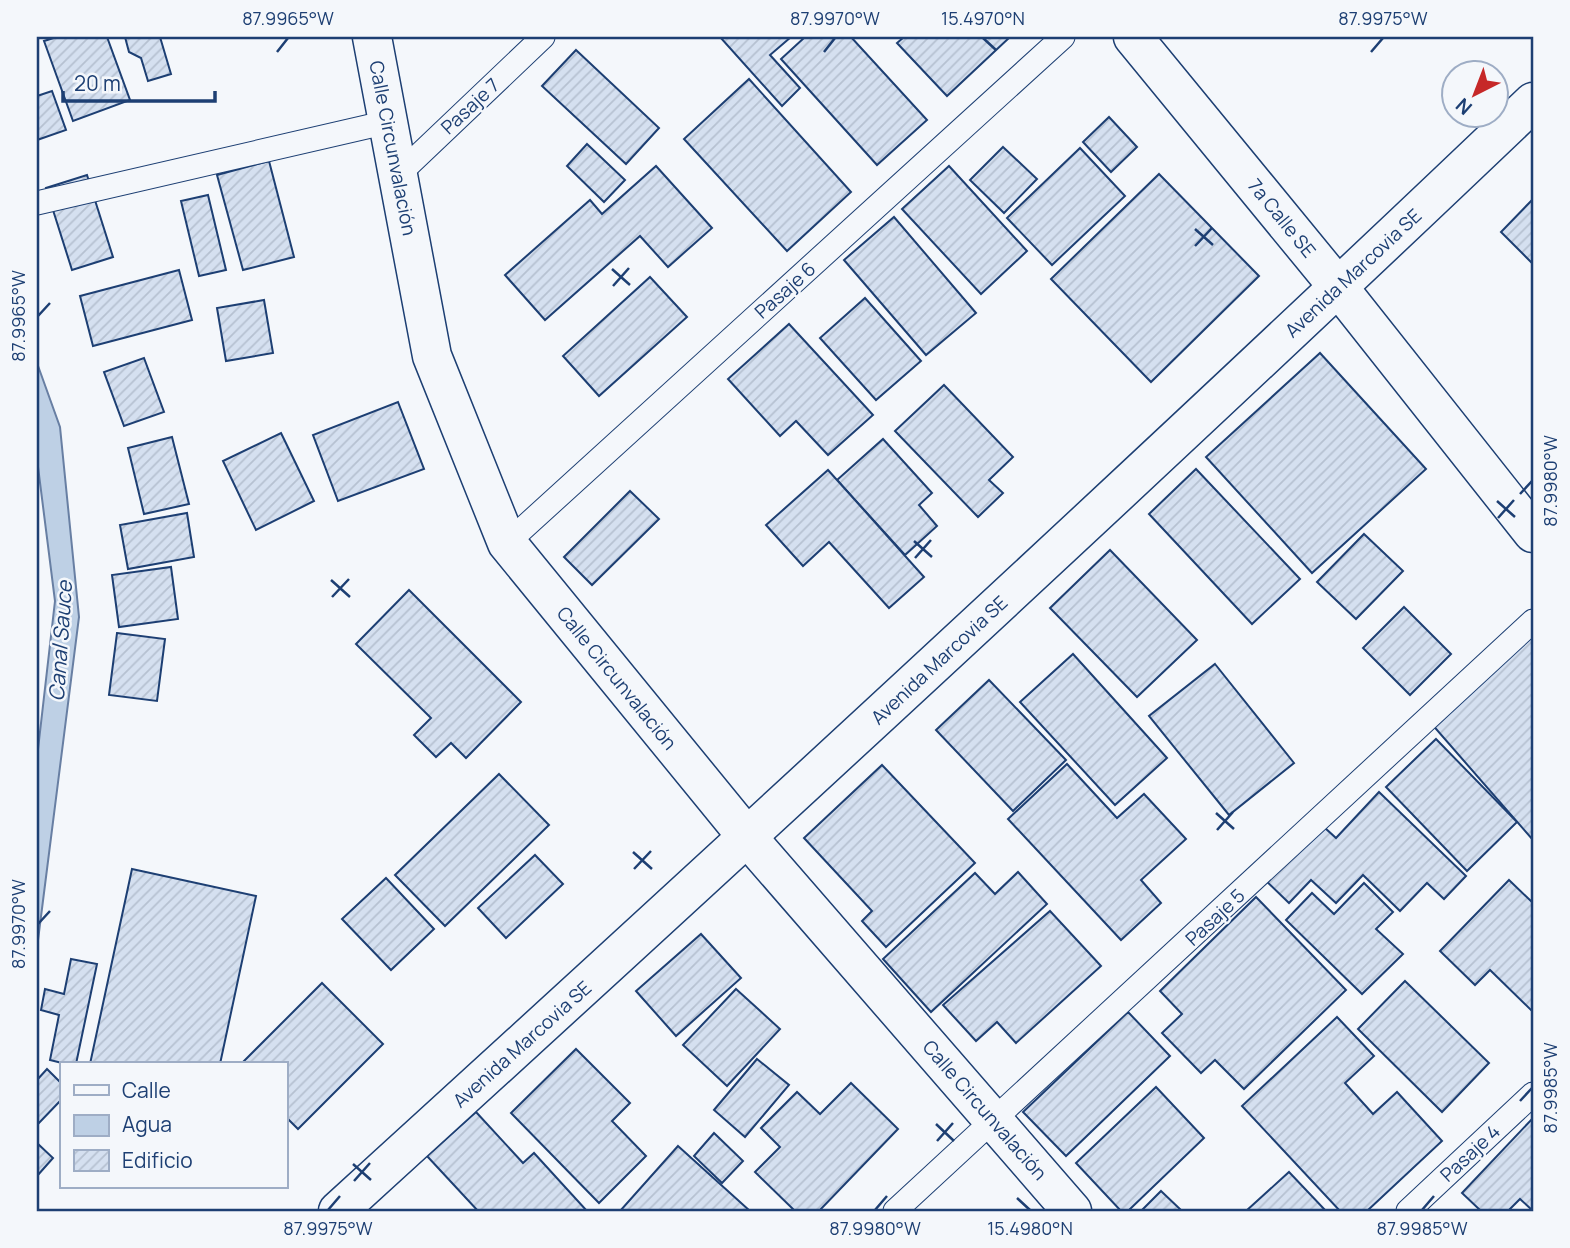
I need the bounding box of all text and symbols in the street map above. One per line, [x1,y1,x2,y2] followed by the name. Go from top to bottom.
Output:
[242,6,334,30] text: 87.9965°W
[790,6,880,30] text: 87.9970°W
[941,6,1025,30] text: 15.4970°N
[1338,6,1428,30] text: 87.9975°W
[363,58,423,238] street label: Calle Circunvalación
[63,60,215,104] scale bar
[1440,60,1510,130] north arrow
[74,69,121,97] text: 20 m
[435,72,505,140] street label: Pasaje 7
[1450,92,1477,121] text: N
[1242,173,1322,263] street label: 7a Calle SE
[1279,203,1427,343] street label: Avenida Marcovia SE
[749,256,821,324] street label: Pasaje 6
[6,270,30,362] text: 87.9965°W
[1538,435,1562,527] text: 87.9980°W
[42,578,78,702] water label: Canal Sauce
[865,590,1013,730] street label: Avenida Marcovia SE
[551,601,683,755] street label: Calle Circunvalación
[6,879,30,969] text: 87.9970°W
[1180,883,1250,951] street label: Pasaje 5
[447,975,597,1113] street label: Avenida Marcovia SE
[917,1034,1053,1186] street label: Calle Circunvalación
[1538,1042,1562,1133] text: 87.9985°W
[60,1062,287,1188] legend
[122,1076,171,1104] text: Calle
[122,1110,172,1138] text: Agua
[1434,1119,1506,1187] street label: Pasaje 4
[122,1146,193,1174] text: Edificio
[283,1216,373,1240] text: 87.9975°W
[829,1216,921,1240] text: 87.9980°W
[987,1216,1073,1240] text: 15.4980°N
[1377,1216,1468,1240] text: 87.9985°W

